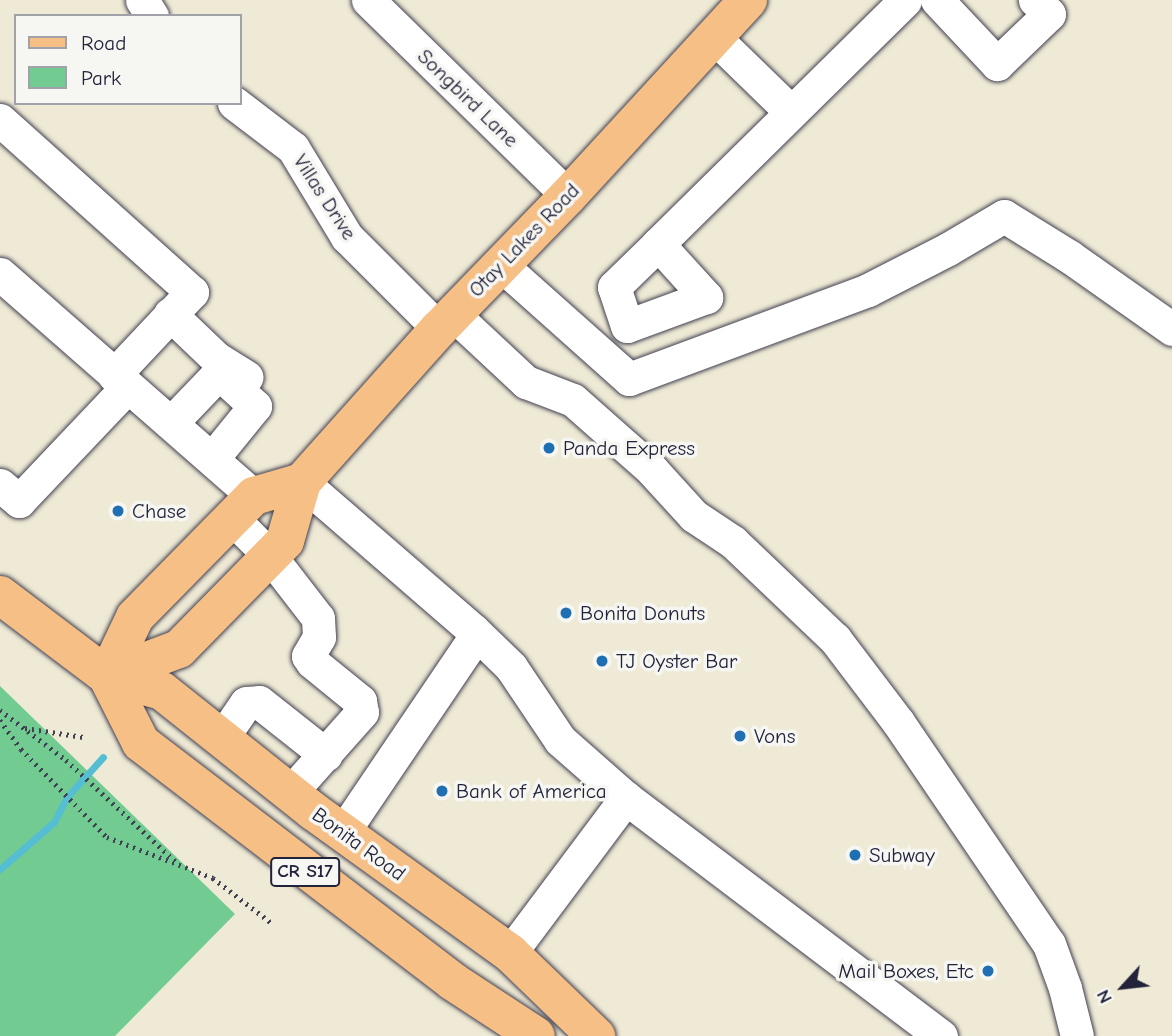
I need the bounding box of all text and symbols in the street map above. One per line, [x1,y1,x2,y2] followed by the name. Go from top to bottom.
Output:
[14,14,242,105] legend
[81,31,126,55] text: Road
[412,44,524,152] street label: Songbird Lane
[81,66,121,90] text: Park
[288,149,362,245] street label: Villas Drive
[463,178,585,302] street label: Otay Lakes Road
[563,435,695,461] place label: Panda Express
[541,440,557,456] marker: Panda Express
[132,498,186,524] place label: Chase
[110,503,126,519] marker: Chase
[580,600,705,626] place label: Bonita Donuts
[558,605,574,621] marker: Bonita Donuts
[616,648,737,674] place label: TJ Oyster Bar
[594,653,610,669] marker: TJ Oyster Bar
[754,723,795,749] place label: Vons
[732,728,748,744] marker: Vons
[456,778,607,804] place label: Bank of America
[434,783,450,799] marker: Bank of America
[307,802,411,886] street label: Bonita Road
[869,842,935,868] place label: Subway
[847,847,863,863] marker: Subway
[270,856,340,888] road number: CR S17
[1088,952,1158,1022] north arrow
[838,958,974,984] place label: Mail Boxes, Etc
[980,963,996,979] marker: Mail Boxes, Etc
[1092,986,1117,1007] text: N

